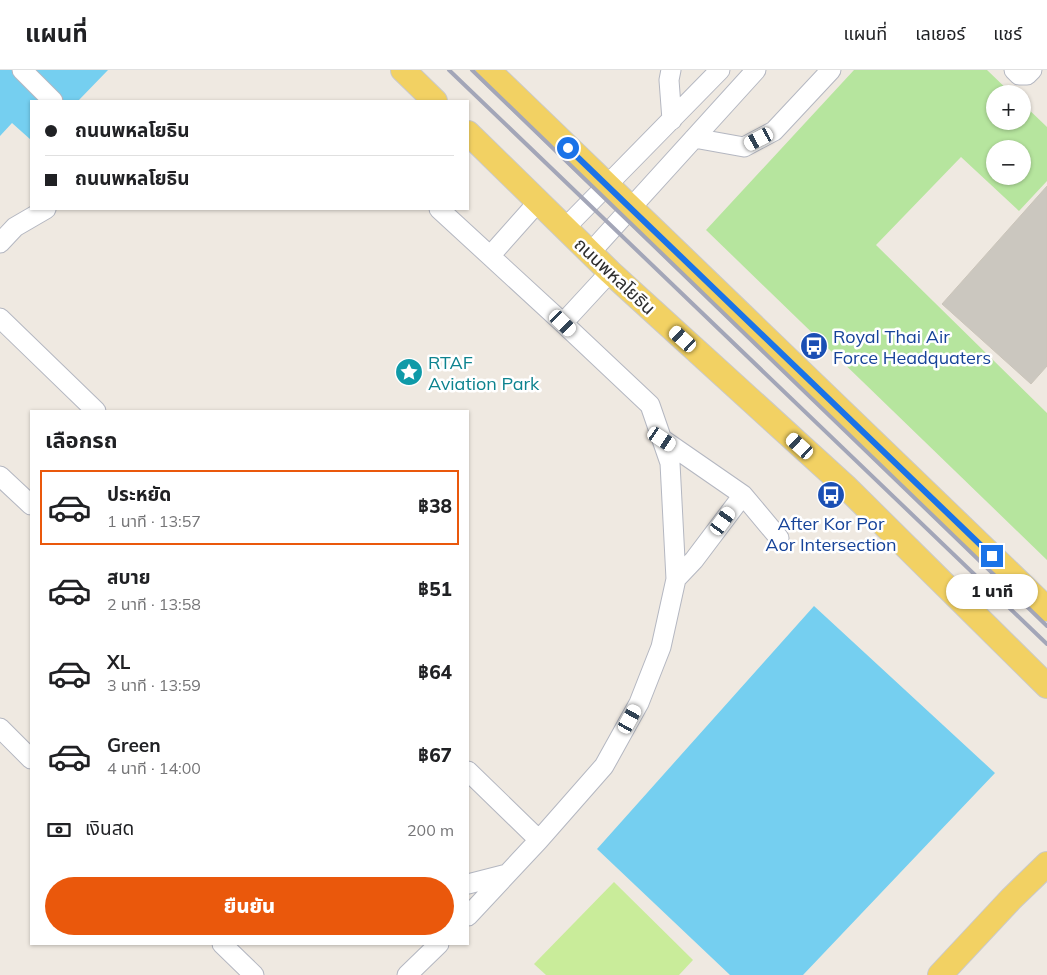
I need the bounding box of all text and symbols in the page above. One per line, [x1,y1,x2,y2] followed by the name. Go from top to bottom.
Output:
[25,18,88,48] text: แผนที่
[843,22,887,45] text: แผนที่
[915,22,965,45] text: เลเยอร์
[993,22,1022,45] text: แชร์
[986,85,1031,185] map controls
[986,85,1031,130] button: +
[75,118,189,142] text: ถนนพหลโยธิน
[742,125,775,153] car
[557,137,579,159] route start
[986,140,1031,185] button: −
[75,166,189,190] text: ถนนพหลโยธิน
[570,233,660,319] street label: ถนนพหลโยธิน
[546,307,579,339] car
[666,323,699,355] car
[833,325,991,369] place label: Royal Thai Air Force Headquaters
[799,331,829,361] bus stop icon: Royal Thai Air Force Headquaters
[428,351,540,395] place label: RTAF Aviation Park
[394,357,424,387] place icon: RTAF Aviation Park
[645,424,678,454] car
[45,426,118,454] text: เลือกรถ
[783,430,816,462] car
[816,480,846,510] bus stop icon: After Kor Por Aor Intersection
[107,482,171,506] text: ประหยัด
[47,485,92,530] icon: car
[418,494,452,518] text: ฿38
[708,504,737,538] car
[107,511,201,531] text: 1 นาที · 13:57
[765,512,897,556] place label: After Kor Por Aor Intersection
[981,545,1003,567] route end
[107,565,151,589] text: สบาย
[47,568,92,613] icon: car
[946,574,1038,608] callout: 1 นาที
[418,577,452,601] text: ฿51
[971,581,1013,601] text: 1 นาที
[107,594,201,614] text: 2 นาที · 13:58
[107,650,130,674] text: XL
[47,651,92,696] icon: car
[418,660,452,684] text: ฿64
[107,675,201,695] text: 3 นาที · 13:59
[616,702,643,736] car
[107,733,161,757] text: Green
[47,734,92,779] icon: car
[418,743,452,767] text: ฿67
[107,758,201,778] text: 4 นาที · 14:00
[45,816,73,844] icon: cash
[85,816,134,840] text: เงินสด
[407,820,454,840] text: 200 m
[45,877,454,935] button: ยืนยัน

